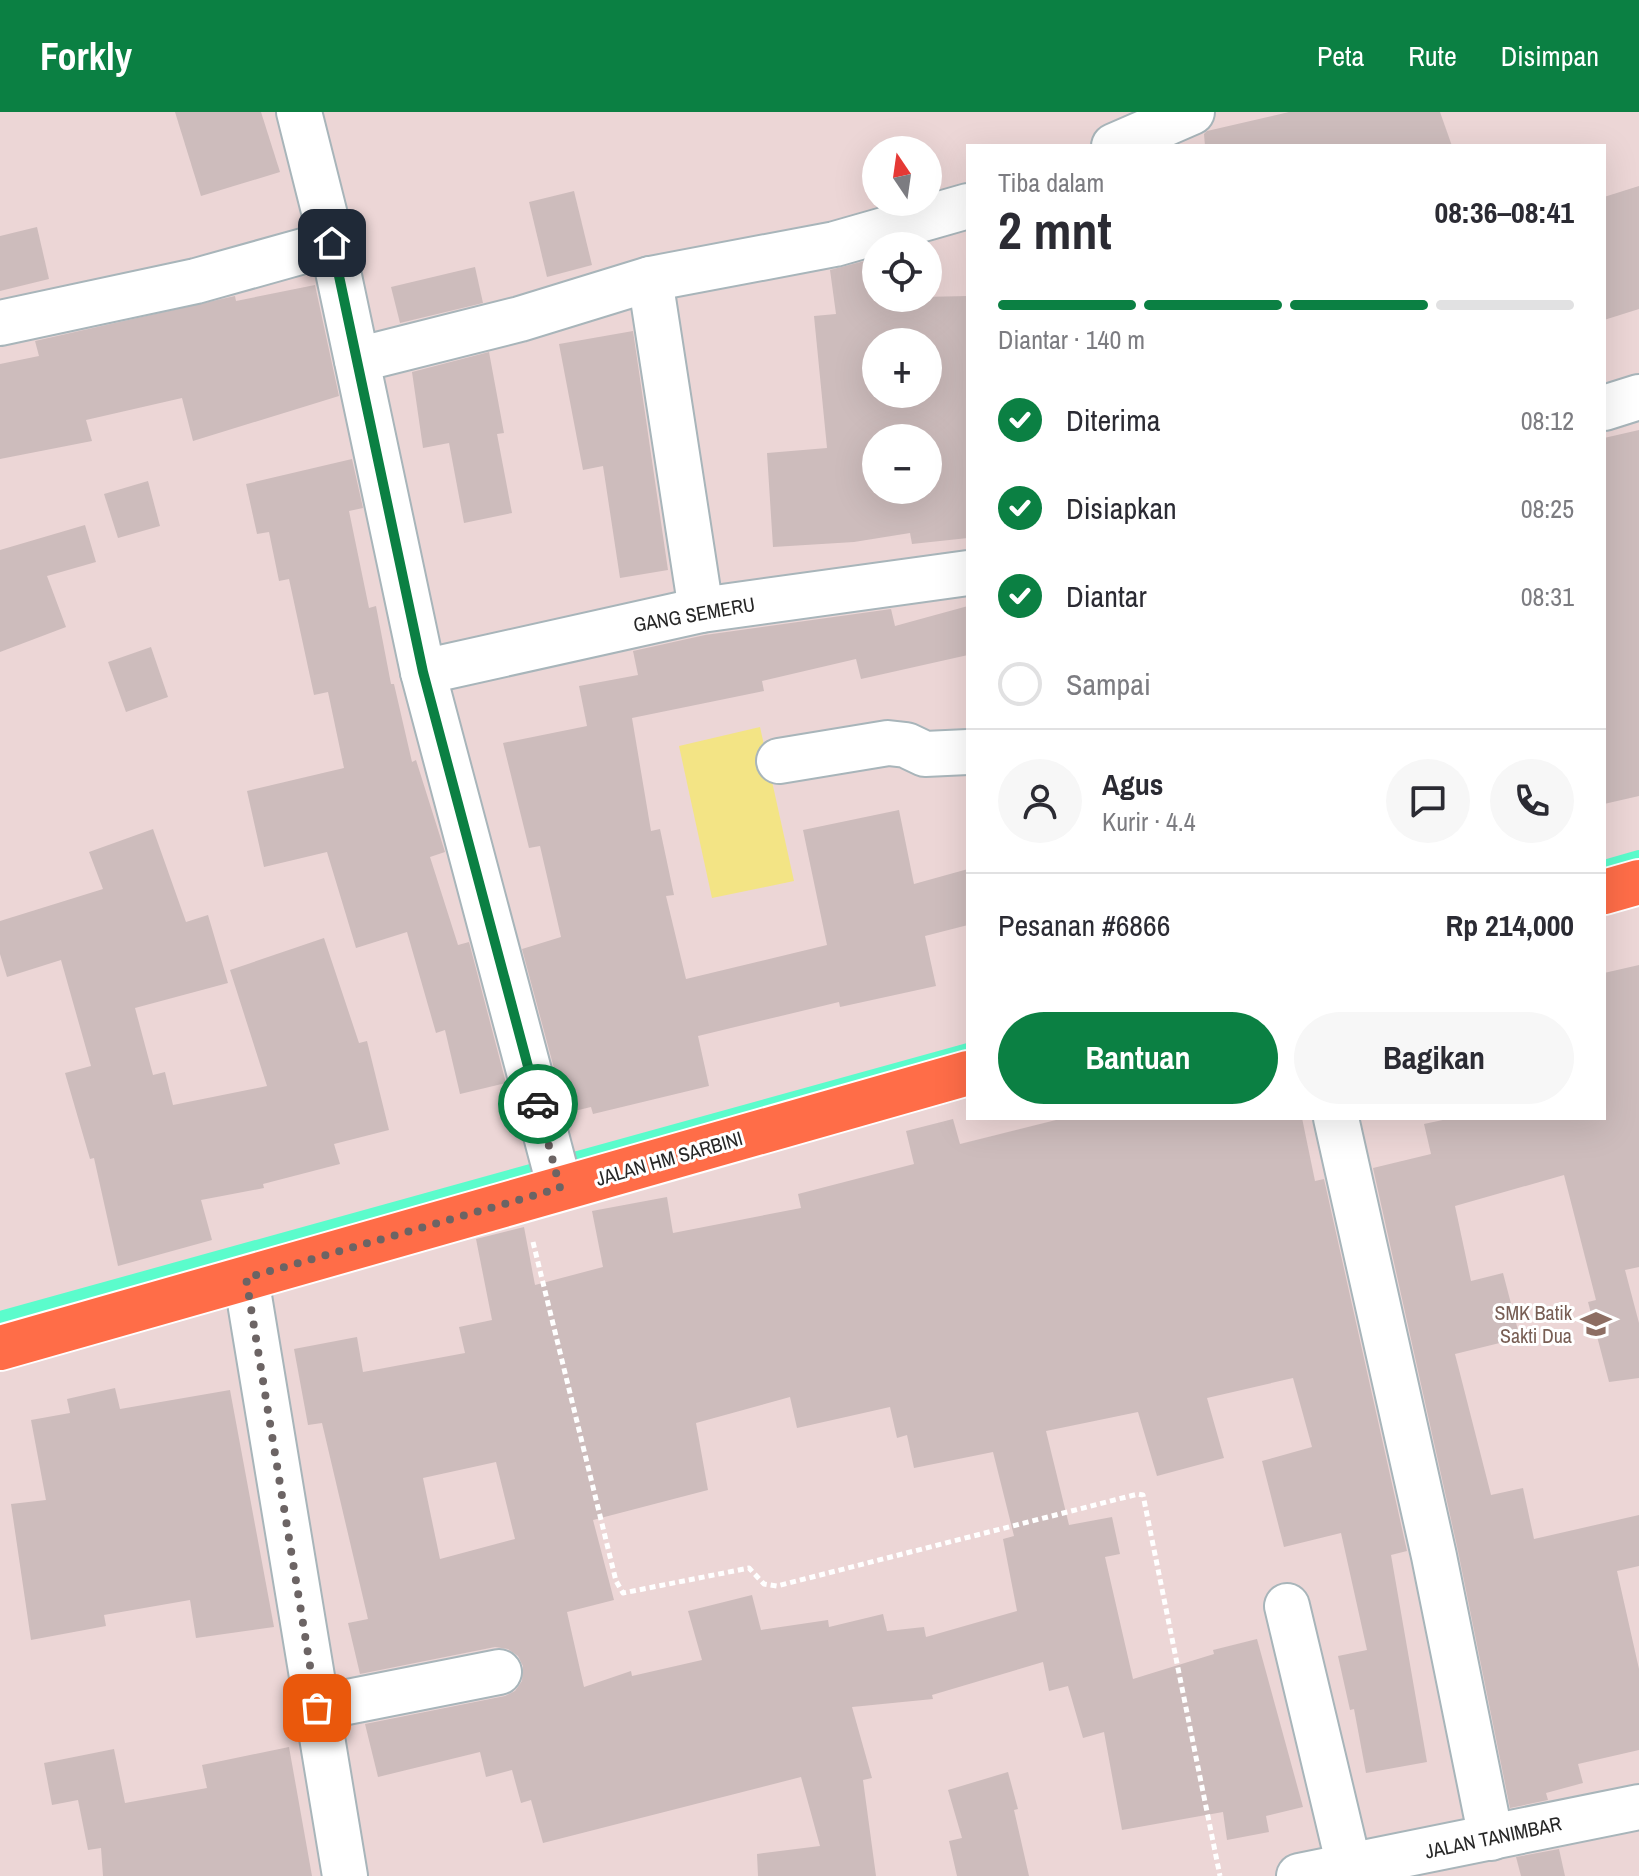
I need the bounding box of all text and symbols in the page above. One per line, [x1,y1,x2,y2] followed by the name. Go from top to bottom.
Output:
[40,31,132,82] text: Forkly
[1317,37,1364,75] text: Peta
[1408,37,1457,75] text: Rute
[1501,37,1599,75] text: Disimpan
[862,136,942,216] north arrow
[862,136,942,504] map controls
[998,165,1104,200] text: Tiba dalam
[1435,192,1574,232] text: 08:36–08:41
[998,195,1112,265] text: 2 mnt
[298,209,366,277] pin
[310,221,354,265] icon: home
[862,232,942,312] button: locate
[998,322,1145,357] text: Diantar · 140 m
[862,328,942,408] button: +
[998,398,1042,442] icon: check
[1066,400,1160,440] text: Diterima
[1521,403,1574,438] text: 08:12
[862,424,942,504] button: −
[998,486,1042,530] icon: check
[1066,488,1177,528] text: Disiapkan
[1521,491,1574,526] text: 08:25
[998,574,1042,618] icon: check
[1066,576,1147,616] text: Diantar
[1521,579,1574,614] text: 08:31
[631,590,757,638] street label: GANG SEMERU
[1066,664,1151,704] text: Sampai
[998,759,1082,843] button: person
[1386,759,1470,843] button: chat
[1490,759,1574,843] button: phone
[1102,764,1164,804] text: Agus
[1102,804,1196,839] text: Kurir · 4.4
[998,905,1170,945] text: Pesanan #6866
[1445,905,1574,945] text: Rp 214,000
[998,1012,1278,1104] button: Bantuan
[1294,1012,1574,1104] button: Bagikan
[498,1064,578,1144] courier
[516,1082,560,1126] icon: car
[593,1124,745,1192] street label: JALAN HM SARBINI
[1495,1299,1573,1349] place label: SMK Batik Sakti Dua
[1579,1307,1613,1341] school or university icon: SMK Batik Sakti Dua
[283,1674,351,1742] pin
[295,1686,339,1730] icon: bag
[1422,1809,1564,1865] street label: JALAN TANIMBAR

